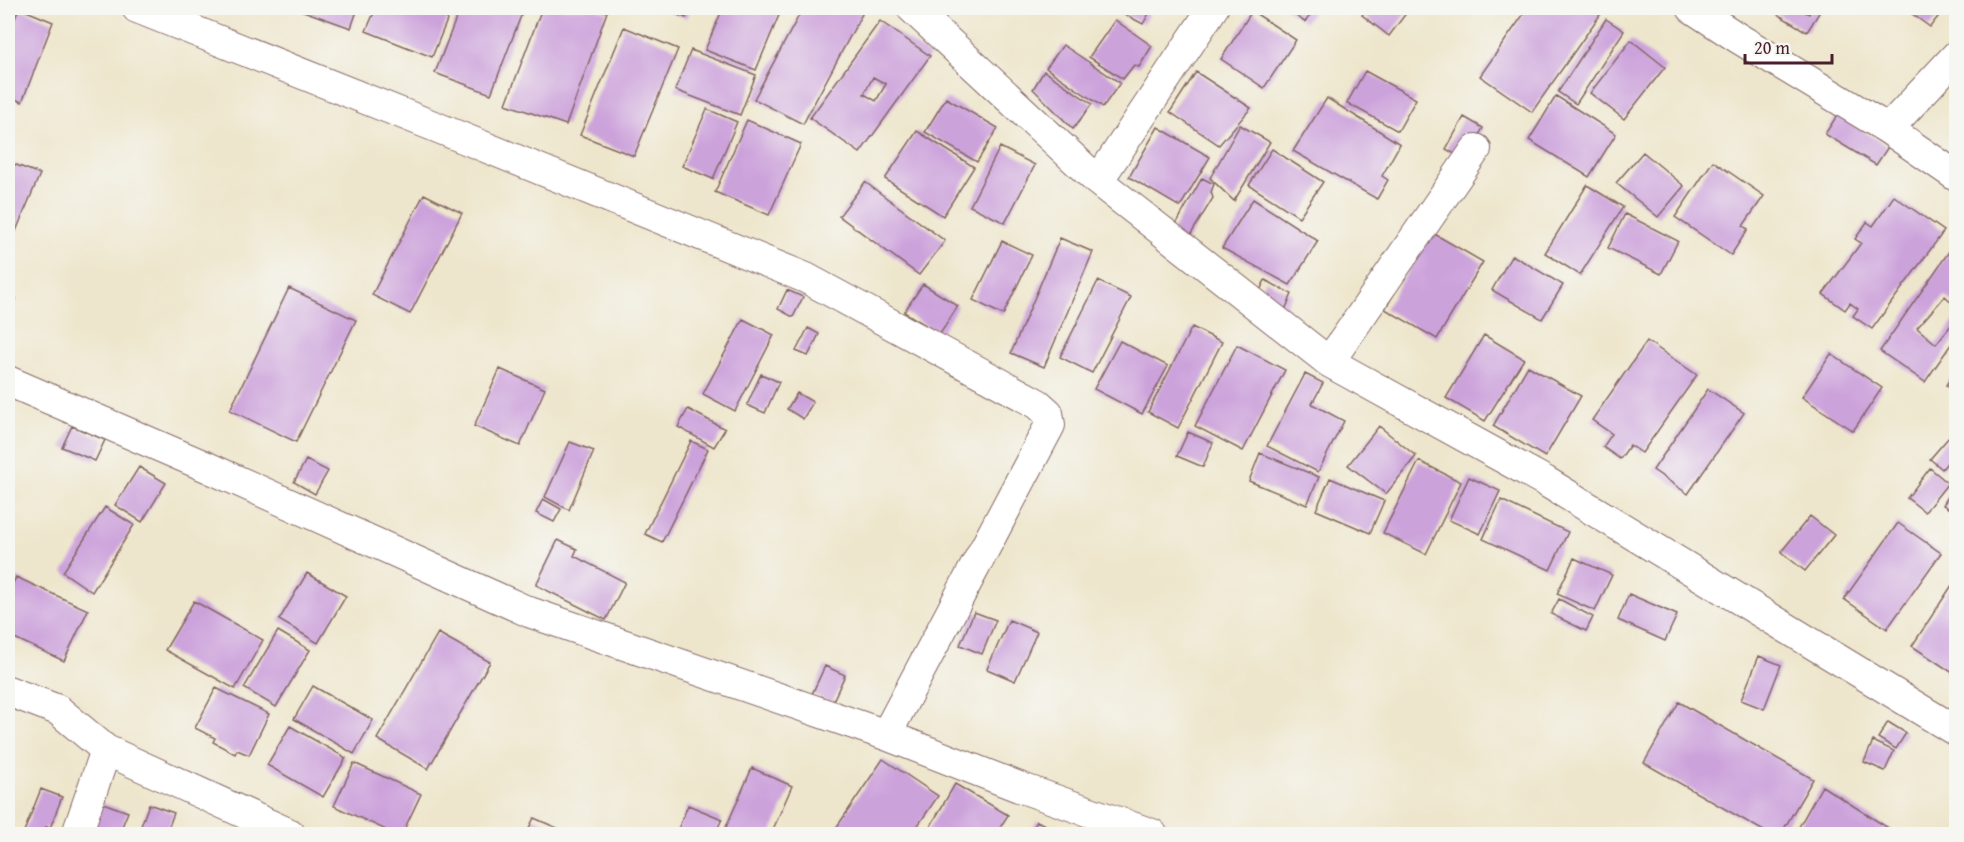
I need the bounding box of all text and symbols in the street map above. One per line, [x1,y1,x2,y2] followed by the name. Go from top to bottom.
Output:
[1745,27,1832,65] scale bar
[1754,34,1790,61] text: 20 m

